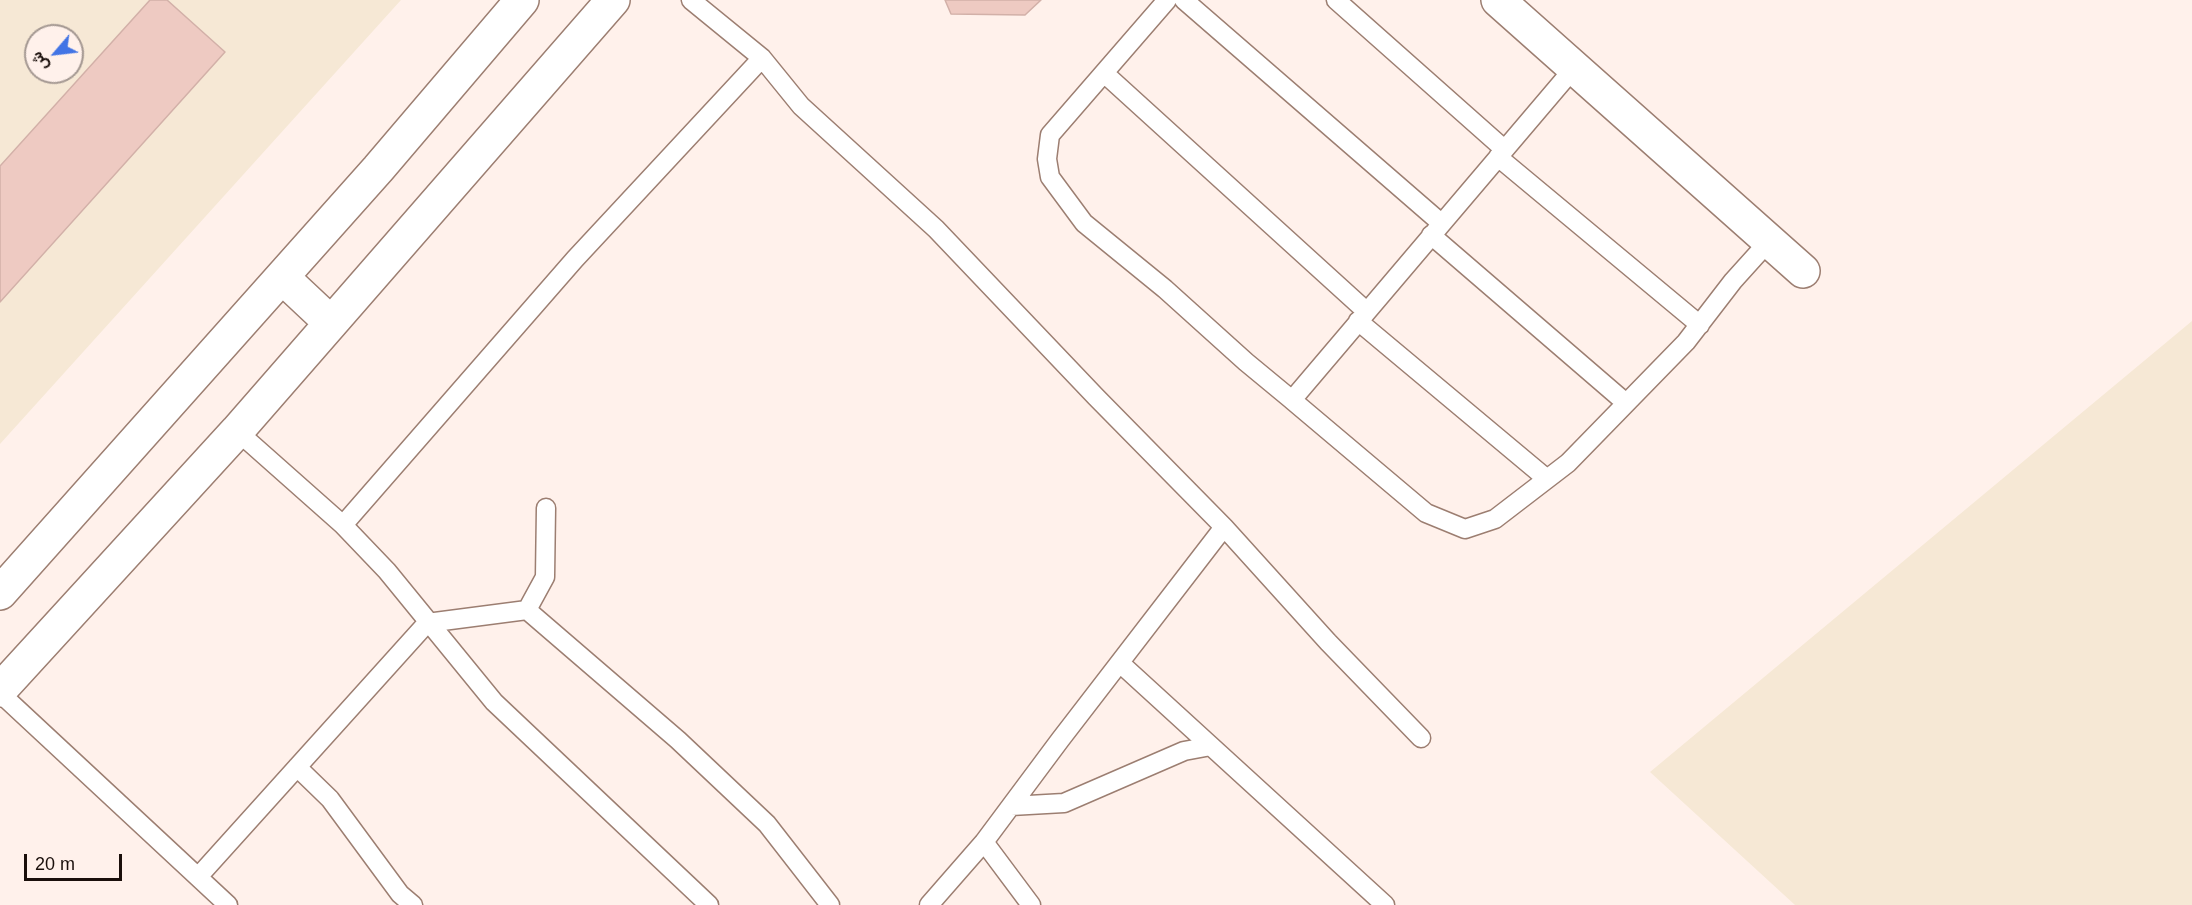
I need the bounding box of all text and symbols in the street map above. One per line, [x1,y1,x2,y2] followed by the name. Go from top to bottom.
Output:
[24,24,84,84] north arrow
[27,49,51,74] text: ش
[27,842,124,880] scale bar
[35,854,75,874] text: 20 m

